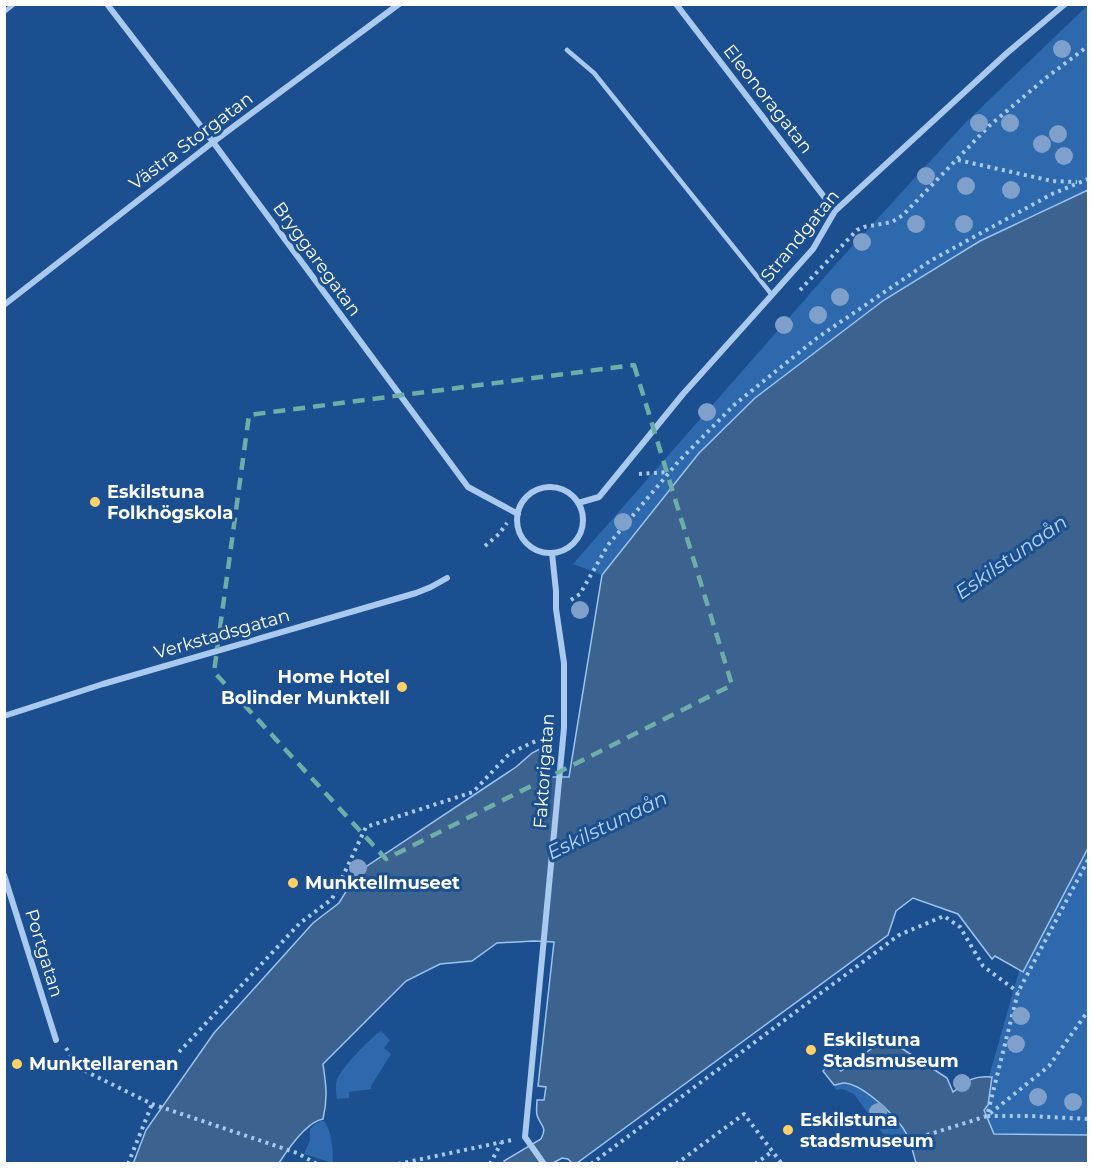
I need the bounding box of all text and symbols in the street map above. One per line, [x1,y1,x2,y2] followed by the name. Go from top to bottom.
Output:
[719,40,817,158] street label: Eleonoragatan
[125,87,257,195] street label: Västra Storgatan
[756,185,844,287] street label: Strandgatan
[268,198,366,320] street label: Bryggaregatan
[107,481,233,524] place label: Eskilstuna Folkhögskola
[88,495,102,509] marker: Eskilstuna Folkhögskola
[950,510,1072,604] water label: Eskilstunaån
[152,604,292,664] street label: Verkstadsgatan
[221,666,390,709] place label: Home Hotel Bolinder Munktell
[395,680,409,694] marker: Home Hotel Bolinder Munktell
[529,713,559,829] street label: Faktorigatan
[543,785,671,865] water label: Eskilstunaån
[305,872,460,894] place label: Munktellmuseet
[286,876,300,890] marker: Munktellmuseet
[20,906,68,1000] street label: Portgatan
[823,1029,959,1072] place label: Eskilstuna Stadsmuseum
[804,1043,818,1057] marker: Eskilstuna Stadsmuseum
[29,1053,179,1075] place label: Munktellarenan
[10,1057,24,1071] marker: Munktellarenan
[800,1109,934,1152] place label: Eskilstuna stadsmuseum
[781,1123,795,1137] marker: Eskilstuna stadsmuseum

